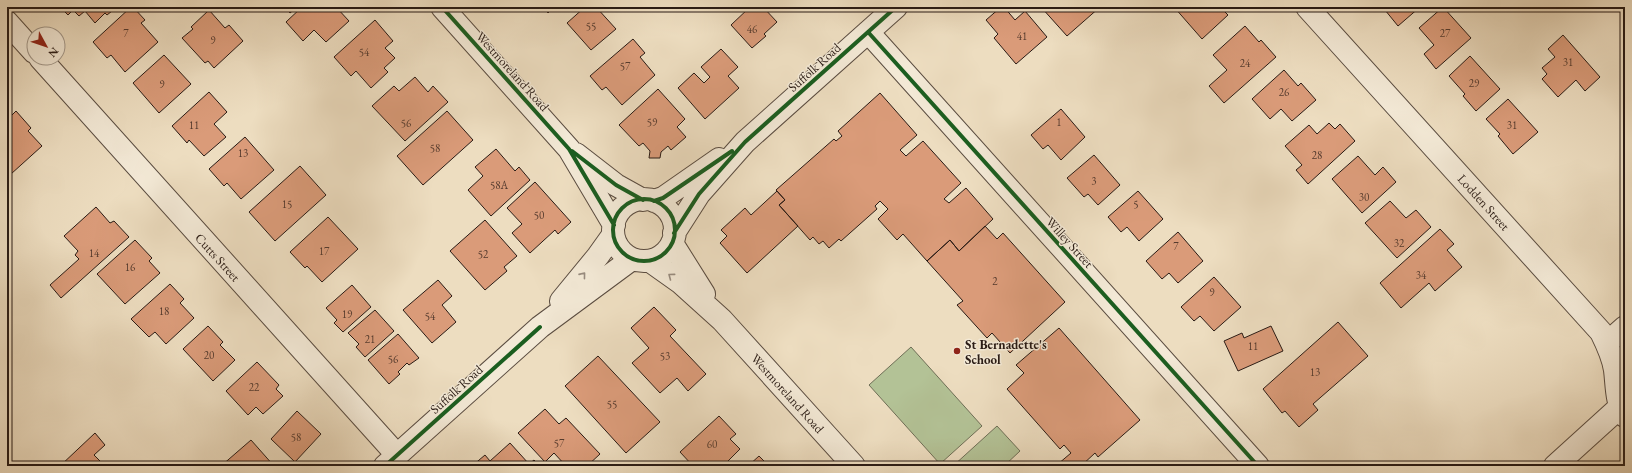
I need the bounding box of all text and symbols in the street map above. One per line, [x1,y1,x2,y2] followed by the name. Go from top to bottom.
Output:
[586,19,596,33] house number: 55
[747,22,758,36] house number: 46
[26,26,66,66] north arrow
[123,26,129,40] house number: 7
[1440,26,1451,40] house number: 27
[472,28,553,115] street label: Westmoreland Road
[1017,29,1027,43] house number: 41
[210,33,216,47] house number: 9
[784,39,845,96] street label: Suffolk Road
[45,45,62,60] text: N
[359,45,370,59] house number: 54
[1563,55,1573,69] house number: 31
[1240,56,1251,70] house number: 24
[620,59,631,73] house number: 57
[1469,76,1480,90] house number: 29
[159,77,165,91] house number: 9
[1279,85,1290,99] house number: 26
[647,115,658,129] house number: 59
[1056,115,1062,129] house number: 1
[401,116,412,130] house number: 56
[189,118,199,132] house number: 11
[1507,118,1517,132] house number: 31
[430,141,440,155] house number: 58
[238,146,248,160] house number: 13
[1312,148,1322,162] house number: 28
[1454,171,1513,234] street label: Lodden Street
[1091,174,1097,188] house number: 3
[490,178,508,192] house number: 58A
[1359,190,1369,204] house number: 30
[282,197,292,211] house number: 15
[1133,197,1139,211] house number: 5
[534,208,544,222] house number: 50
[1042,213,1097,271] street label: Willey Street
[191,229,244,285] street label: Cutts Street
[1394,236,1405,250] house number: 32
[1173,239,1179,253] house number: 7
[319,244,330,258] house number: 17
[89,246,100,260] house number: 14
[478,247,489,261] house number: 52
[125,260,136,274] house number: 16
[1416,268,1427,282] house number: 34
[578,272,585,279] one-way arrow
[669,274,676,281] one-way arrow
[992,274,998,288] house number: 2
[1209,285,1215,299] house number: 9
[159,304,169,318] house number: 18
[342,307,353,321] house number: 19
[425,309,436,323] house number: 54
[365,332,375,346] house number: 21
[965,336,1047,368] place label: St Bernadette's School
[1248,339,1258,353] house number: 11
[952,346,962,356] marker: St Bernadette's School
[204,348,214,362] house number: 20
[660,349,670,363] house number: 53
[747,350,828,437] street label: Westmoreland Road
[388,352,399,366] house number: 56
[426,361,487,418] street label: Suffolk Road
[1310,365,1320,379] house number: 13
[249,380,260,394] house number: 22
[607,397,617,411] house number: 55
[291,430,301,444] house number: 58
[554,436,565,450] house number: 57
[707,437,717,451] house number: 60

